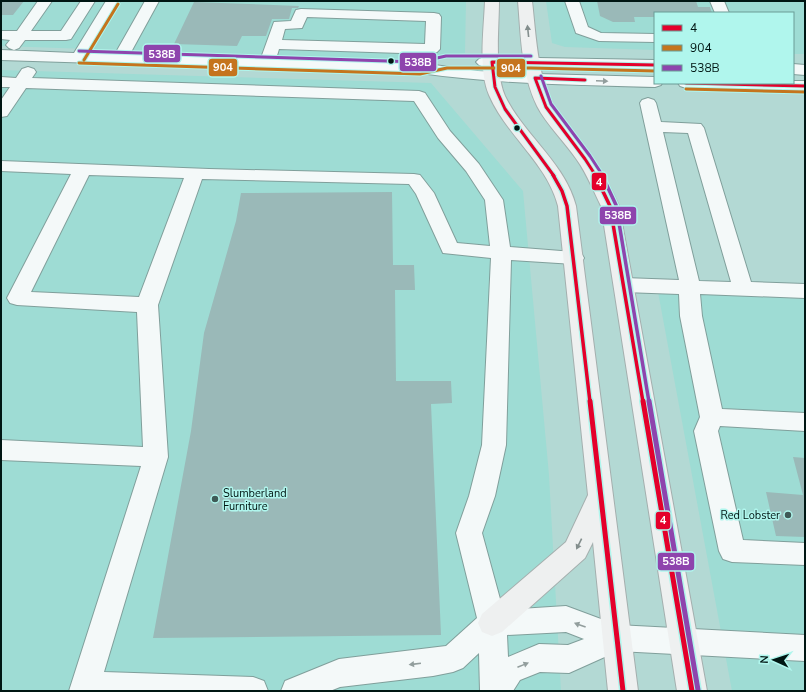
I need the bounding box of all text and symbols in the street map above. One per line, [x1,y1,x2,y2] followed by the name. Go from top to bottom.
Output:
[654,12,794,84] legend
[690,20,697,36] text: 4
[525,25,531,37] one-way arrow
[690,40,712,56] text: 904
[143,44,181,63] line badge: 538B
[148,47,176,62] text: 538B
[399,52,437,72] line badge: 538B
[404,55,432,70] text: 538B
[386,56,396,66] unlabelled marker
[208,58,238,77] line badge: 904
[496,58,526,78] line badge: 904
[213,60,233,75] text: 904
[690,60,720,76] text: 538B
[501,61,521,76] text: 904
[596,77,608,84] one-way arrow
[512,123,522,133] unlabelled marker
[591,172,607,191] line badge: 4
[596,175,603,190] text: 4
[599,206,637,225] line badge: 538B
[604,208,632,223] text: 538B
[223,486,287,514] place label: Slumberland Furniture
[210,494,220,504] marker: Slumberland Furniture
[720,508,780,523] place label: Red Lobster
[783,510,793,520] marker: Red Lobster
[655,511,671,530] line badge: 4
[660,513,667,528] text: 4
[576,539,582,550] one-way arrow
[657,552,695,571] line badge: 538B
[662,554,690,569] text: 538B
[574,621,586,627] one-way arrow
[754,640,794,680] north arrow
[757,655,772,664] text: N
[409,661,421,668] one-way arrow
[517,662,528,668] one-way arrow

